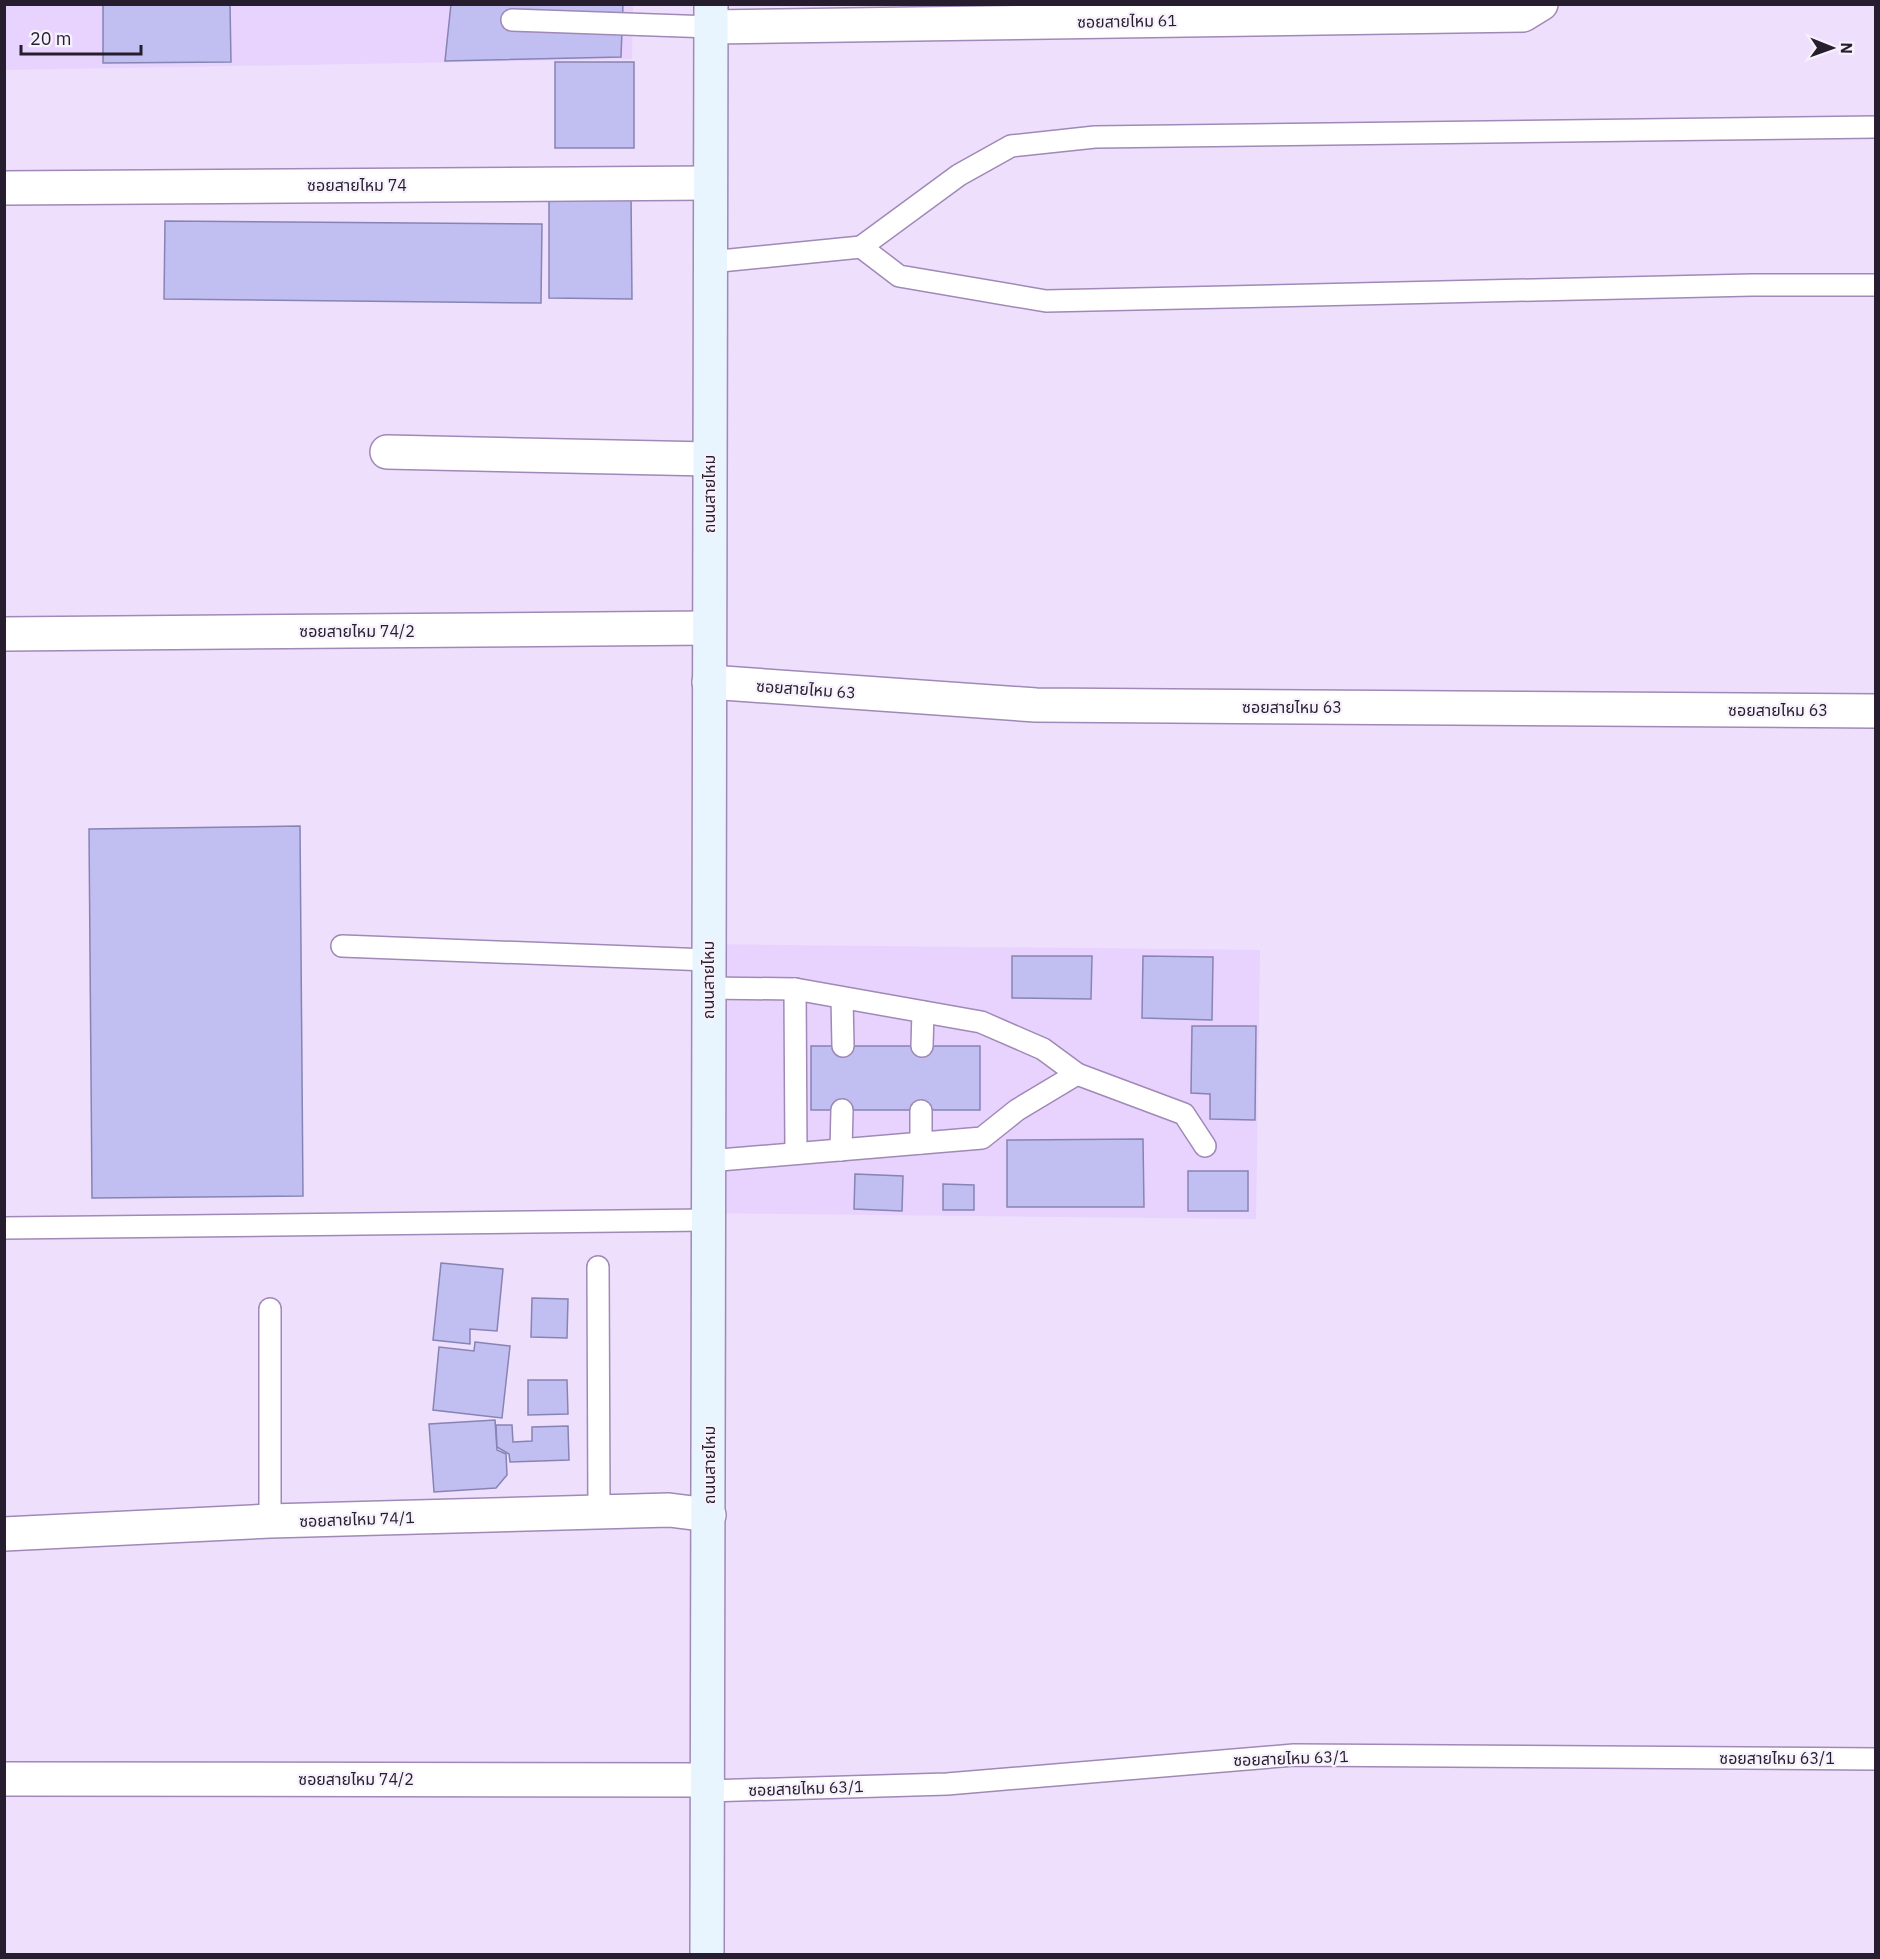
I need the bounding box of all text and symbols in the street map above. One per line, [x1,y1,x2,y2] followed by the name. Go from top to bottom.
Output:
[1077,10,1177,32] street label: ซอยสายไหม 61
[21,18,141,56] scale bar
[1802,18,1862,78] north arrow
[30,27,72,50] text: 20 m
[1837,42,1857,54] text: N
[307,175,407,195] street label: ซอยสายไหม 74
[699,455,719,533] street label: ถนนสายไหม
[299,621,415,641] street label: ซอยสายไหม 74/2
[756,676,856,702] street label: ซอยสายไหม 63
[1242,697,1342,717] street label: ซอยสายไหม 63
[1728,700,1828,720] street label: ซอยสายไหม 63
[698,941,718,1019] street label: ถนนสายไหม
[699,1426,719,1504] street label: ถนนสายไหม
[299,1507,415,1531] street label: ซอยสายไหม 74/1
[1233,1746,1349,1770] street label: ซอยสายไหม 63/1
[1719,1748,1835,1768] street label: ซอยสายไหม 63/1
[298,1769,414,1789] street label: ซอยสายไหม 74/2
[748,1776,864,1800] street label: ซอยสายไหม 63/1

